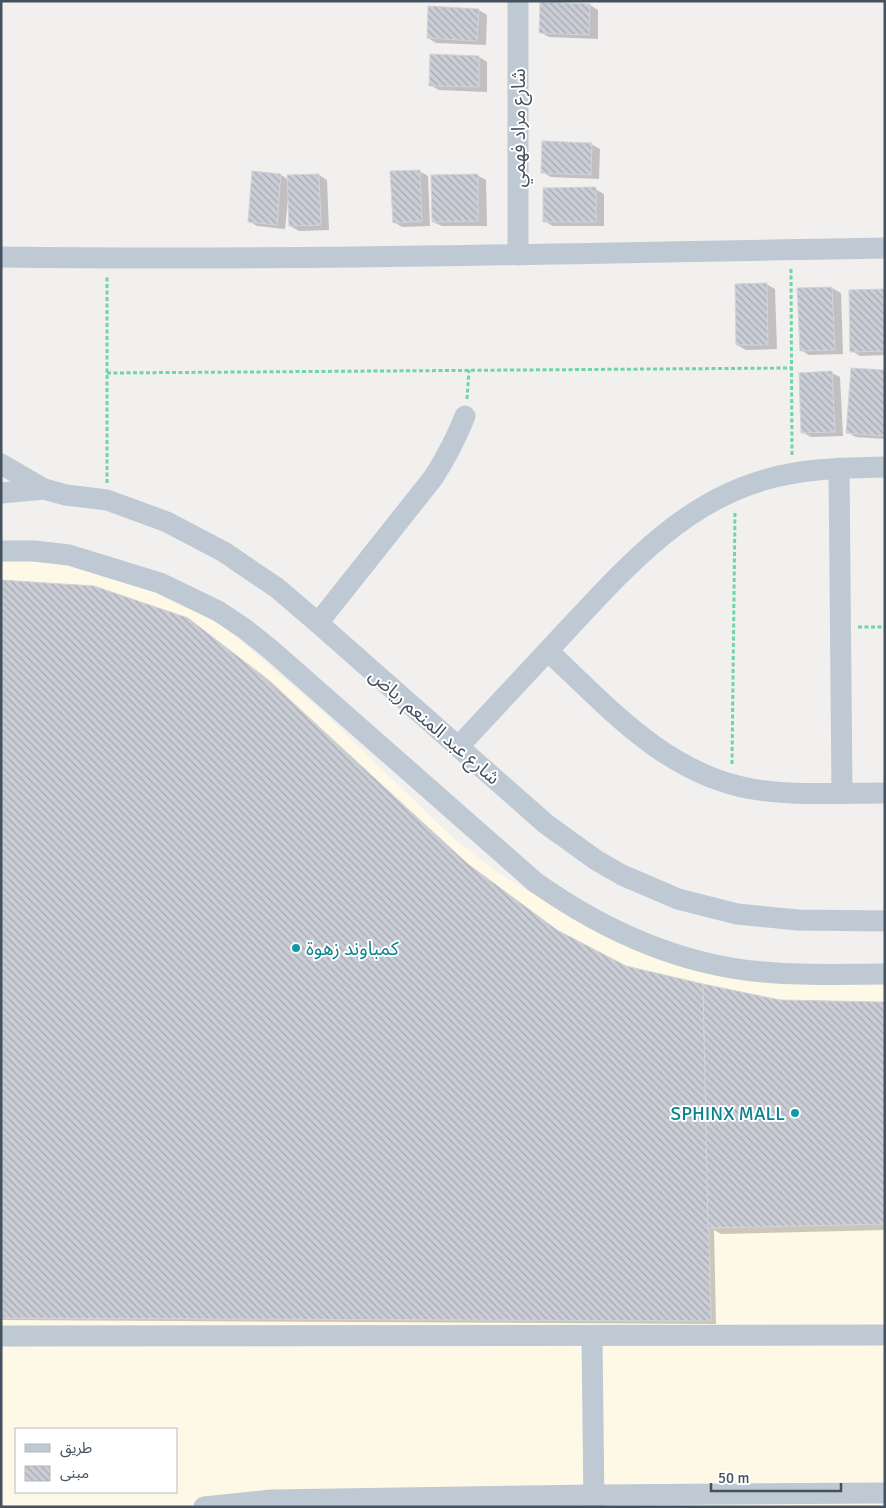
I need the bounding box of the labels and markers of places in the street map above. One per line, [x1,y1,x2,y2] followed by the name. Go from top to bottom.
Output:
[306,937,400,961] place label: كمباوند زهوة
[290,942,302,954] marker: كمباوند زهوة
[671,1102,785,1126] place label: SPHINX MALL
[789,1107,801,1119] marker: SPHINX MALL

